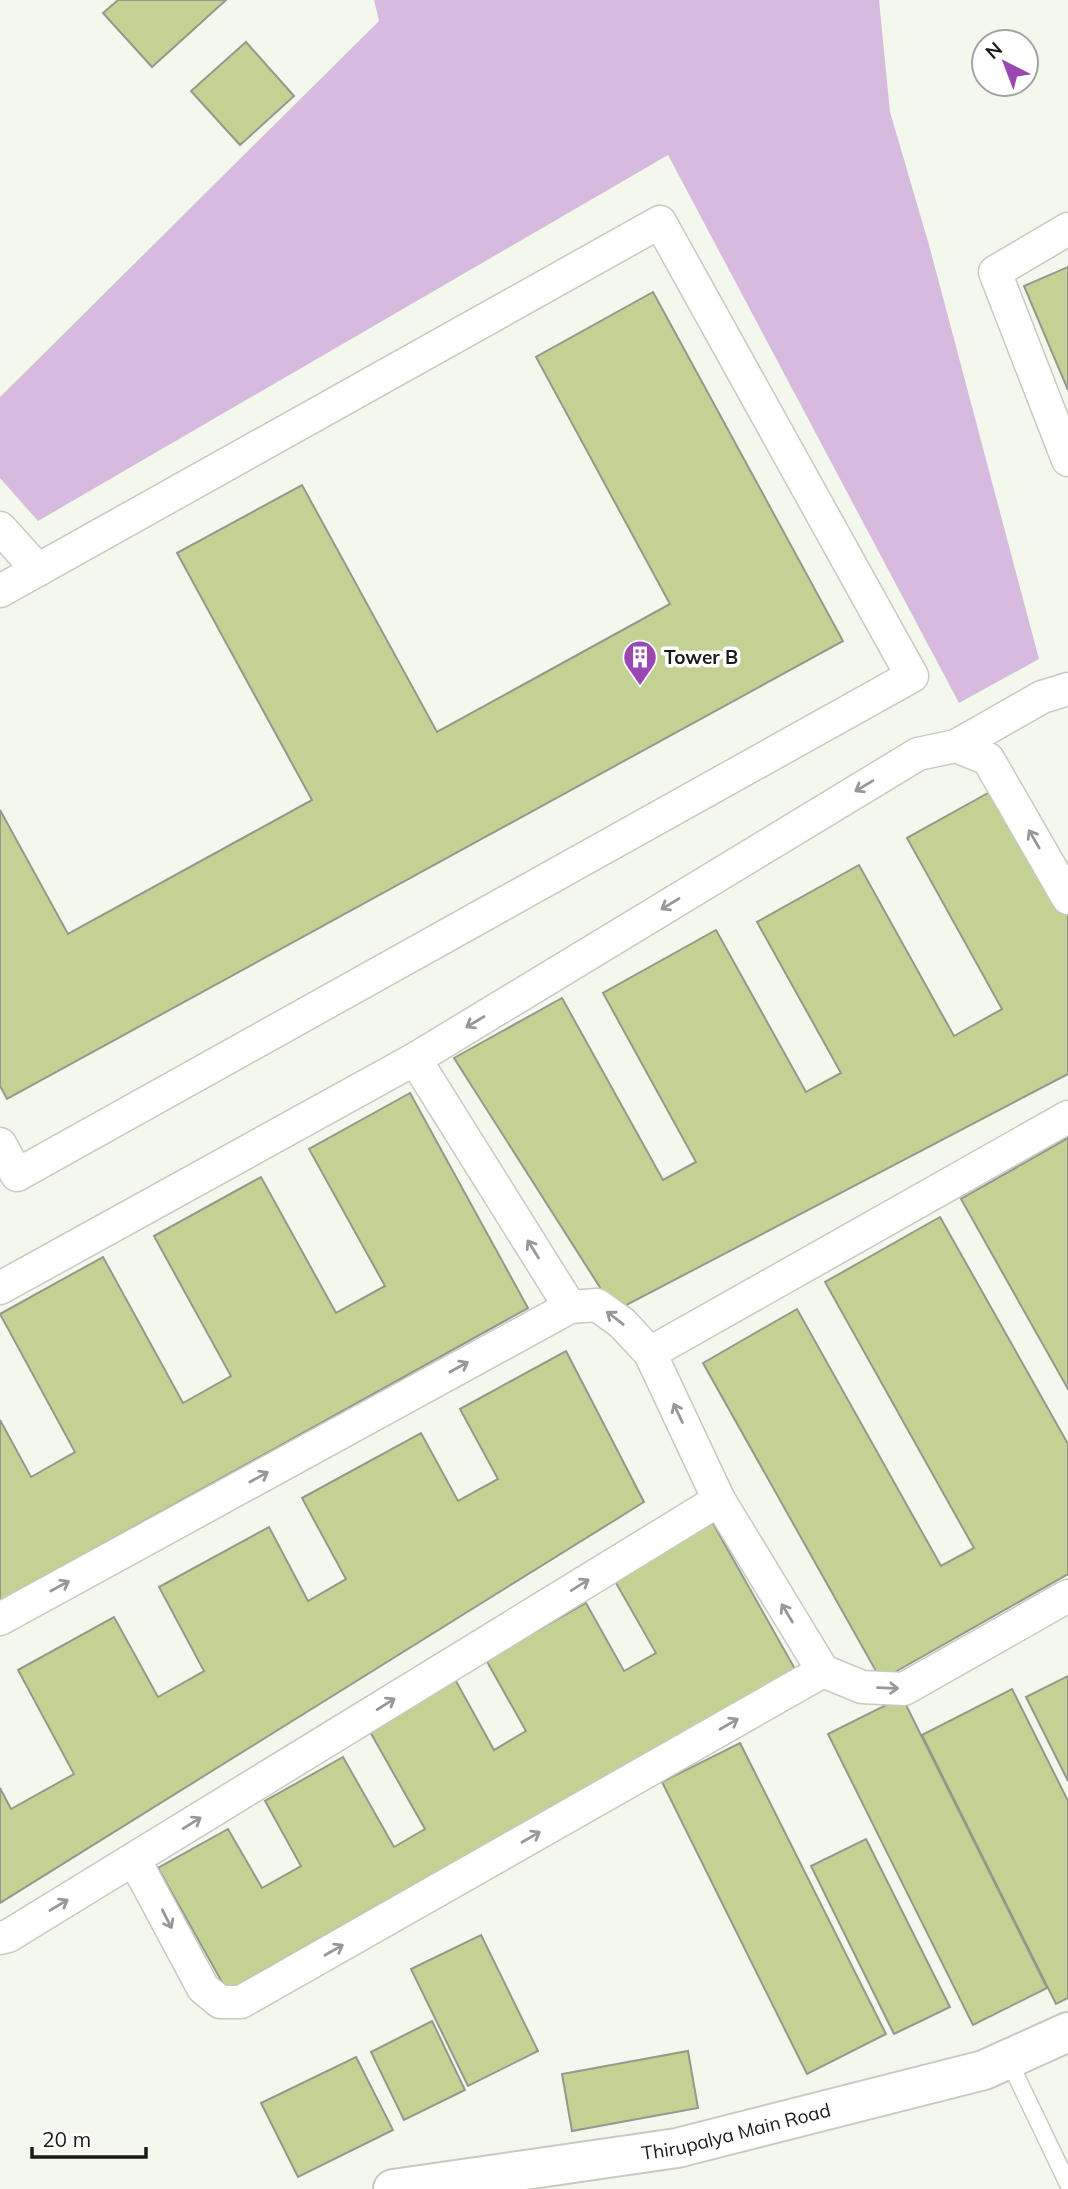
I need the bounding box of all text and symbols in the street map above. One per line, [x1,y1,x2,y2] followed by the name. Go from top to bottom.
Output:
[970,28,1040,98] north arrow
[980,37,1007,64] text: N
[621,638,659,687] building icon: Tower B
[664,645,738,669] place label: Tower B
[855,779,875,793] one-way arrow
[1027,829,1041,849] one-way arrow
[660,897,680,911] one-way arrow
[466,1015,486,1029] one-way arrow
[526,1239,540,1259] one-way arrow
[606,1311,625,1326] one-way arrow
[448,1360,468,1374] one-way arrow
[671,1403,684,1424] one-way arrow
[249,1470,269,1484] one-way arrow
[570,1578,590,1592] one-way arrow
[49,1579,70,1593] one-way arrow
[780,1603,794,1623] one-way arrow
[876,1681,899,1695] one-way arrow
[376,1697,396,1711] one-way arrow
[718,1717,739,1730] one-way arrow
[182,1816,202,1830] one-way arrow
[521,1830,541,1844] one-way arrow
[49,1898,69,1912] one-way arrow
[161,1908,175,1928] one-way arrow
[323,1942,343,1956] one-way arrow
[640,2097,833,2165] street label: Thirupalya Main Road
[32,2116,145,2160] scale bar
[42,2126,91,2152] text: 20 m

